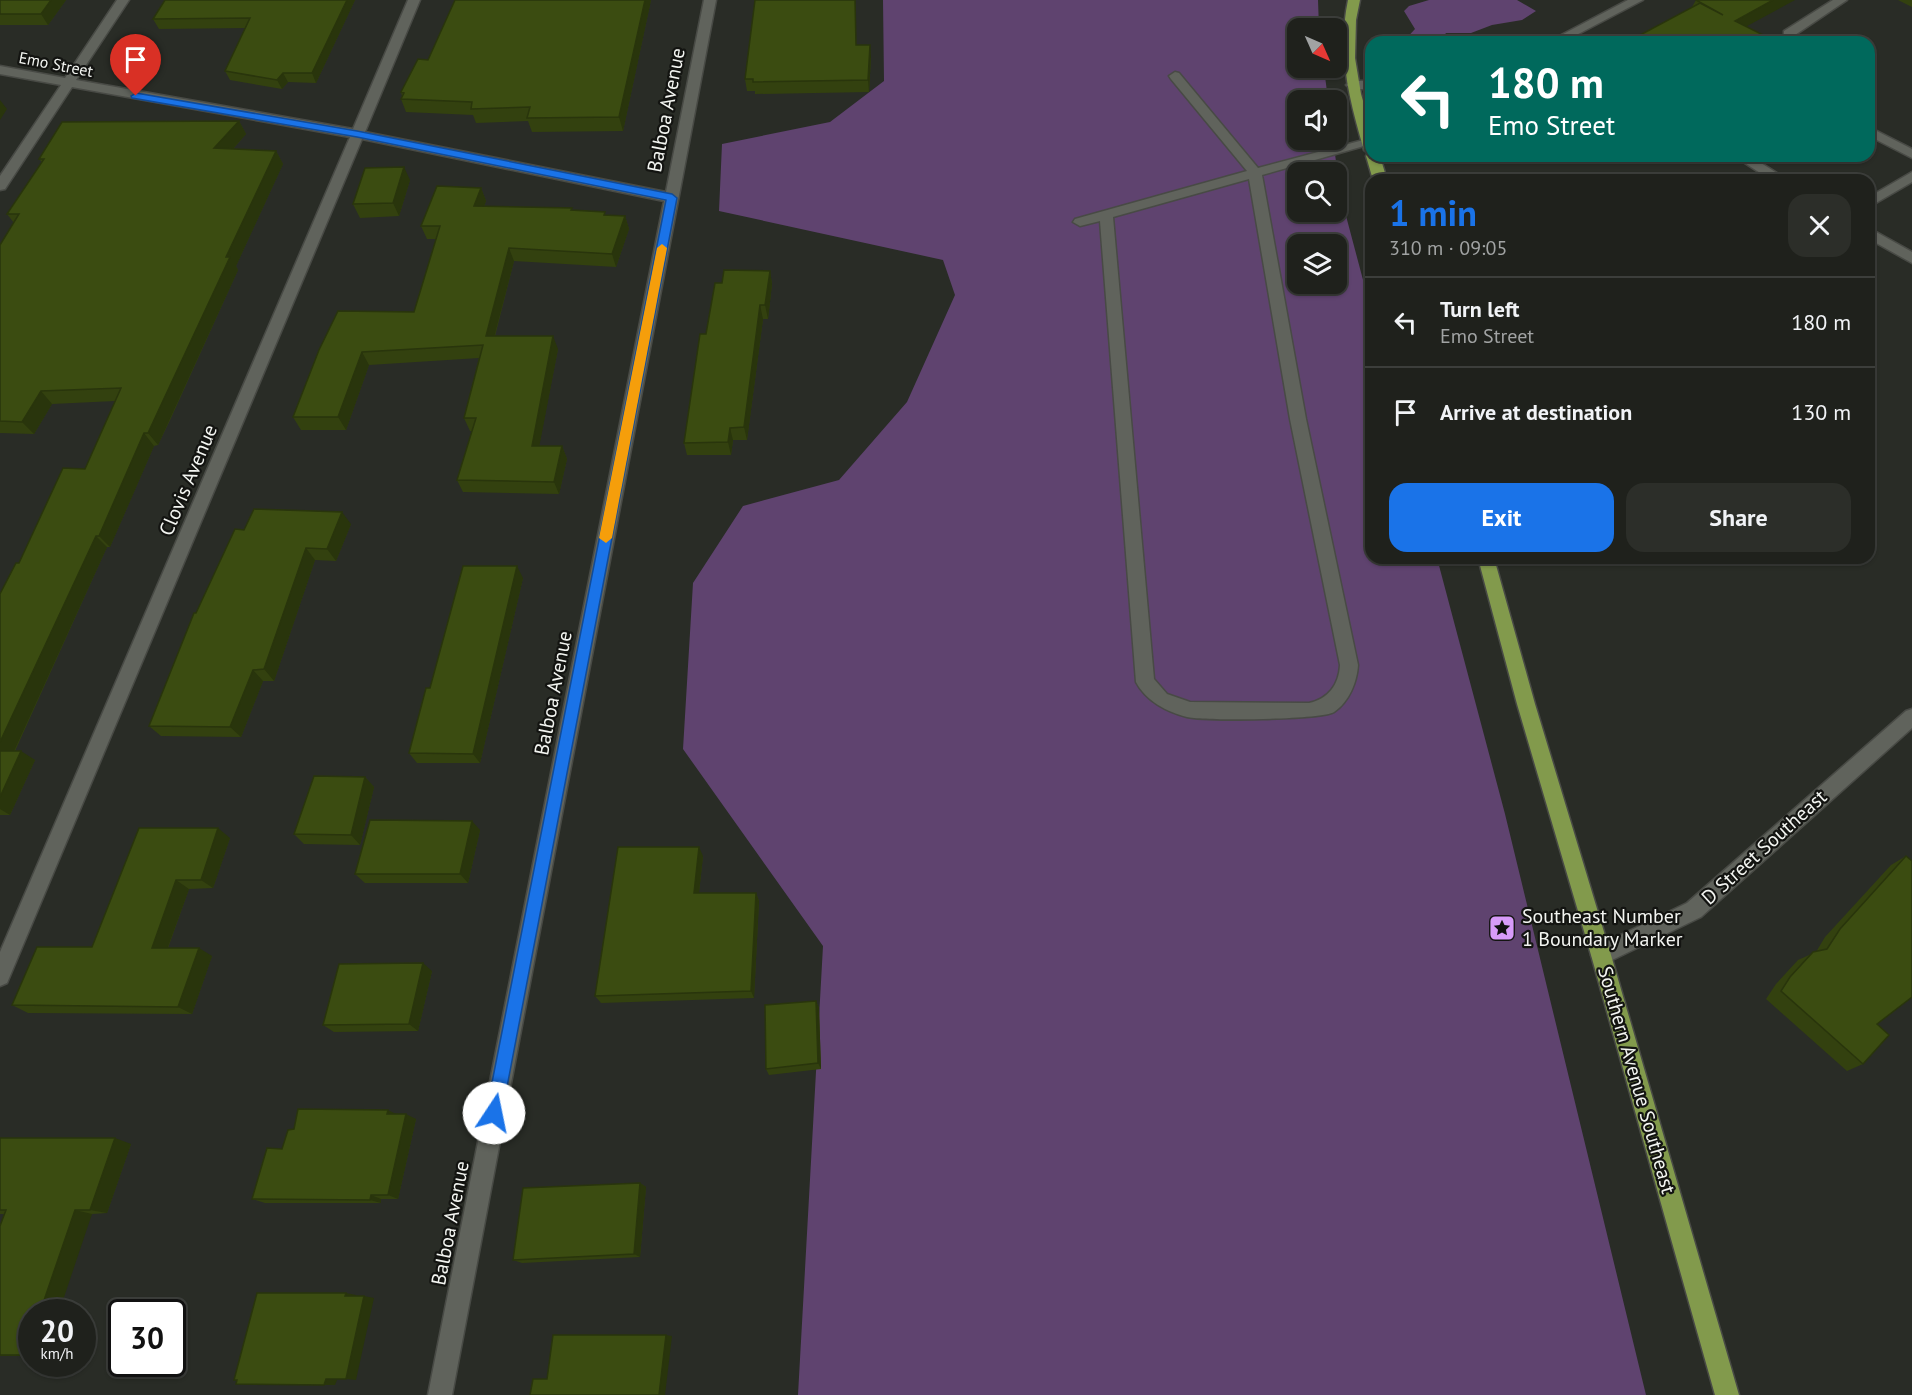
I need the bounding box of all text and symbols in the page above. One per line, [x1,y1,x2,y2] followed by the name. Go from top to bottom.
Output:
[1287,18,1347,78] north arrow
[1287,18,1347,294] map controls
[110,34,161,96] pin
[119,43,152,76] icon: arrive
[641,46,691,174] street label: Balboa Avenue
[17,47,95,81] street label: Emo Street
[1488,55,1604,110] text: 180 m
[1389,60,1467,138] icon: left
[1287,90,1347,150] button: sound
[1488,108,1615,142] text: Emo Street
[1287,162,1347,222] button: search
[1389,189,1477,236] text: 1 min
[1788,194,1851,257] button: close
[1287,234,1347,294] button: layers
[1389,235,1507,261] text: 310 m · 09:05
[1440,295,1520,323] text: Turn left
[1389,306,1422,339] icon: left
[1791,308,1851,336] text: 180 m
[1440,323,1534,349] text: Emo Street
[1389,396,1422,429] icon: arrive
[1440,398,1632,426] text: Arrive at destination
[1791,398,1851,426] text: 130 m
[153,420,223,540] street label: Clovis Avenue
[1389,483,1614,552] button: Exit
[1626,483,1851,552] button: Share
[528,629,578,757] street label: Balboa Avenue
[1696,784,1832,910] street label: D Street Southeast
[1522,903,1683,952] place label: Southeast Number 1 Boundary Marker
[1487,913,1517,943] place icon: Southeast Number 1 Boundary Marker
[1592,963,1682,1197] street label: Southern Avenue Southeast
[462,1081,526,1145] position arrow
[425,1159,475,1287] street label: Balboa Avenue
[108,1299,186,1377] speed limit sign: 30
[40,1311,74,1350] text: 20
[41,1344,73,1363] text: km/h

